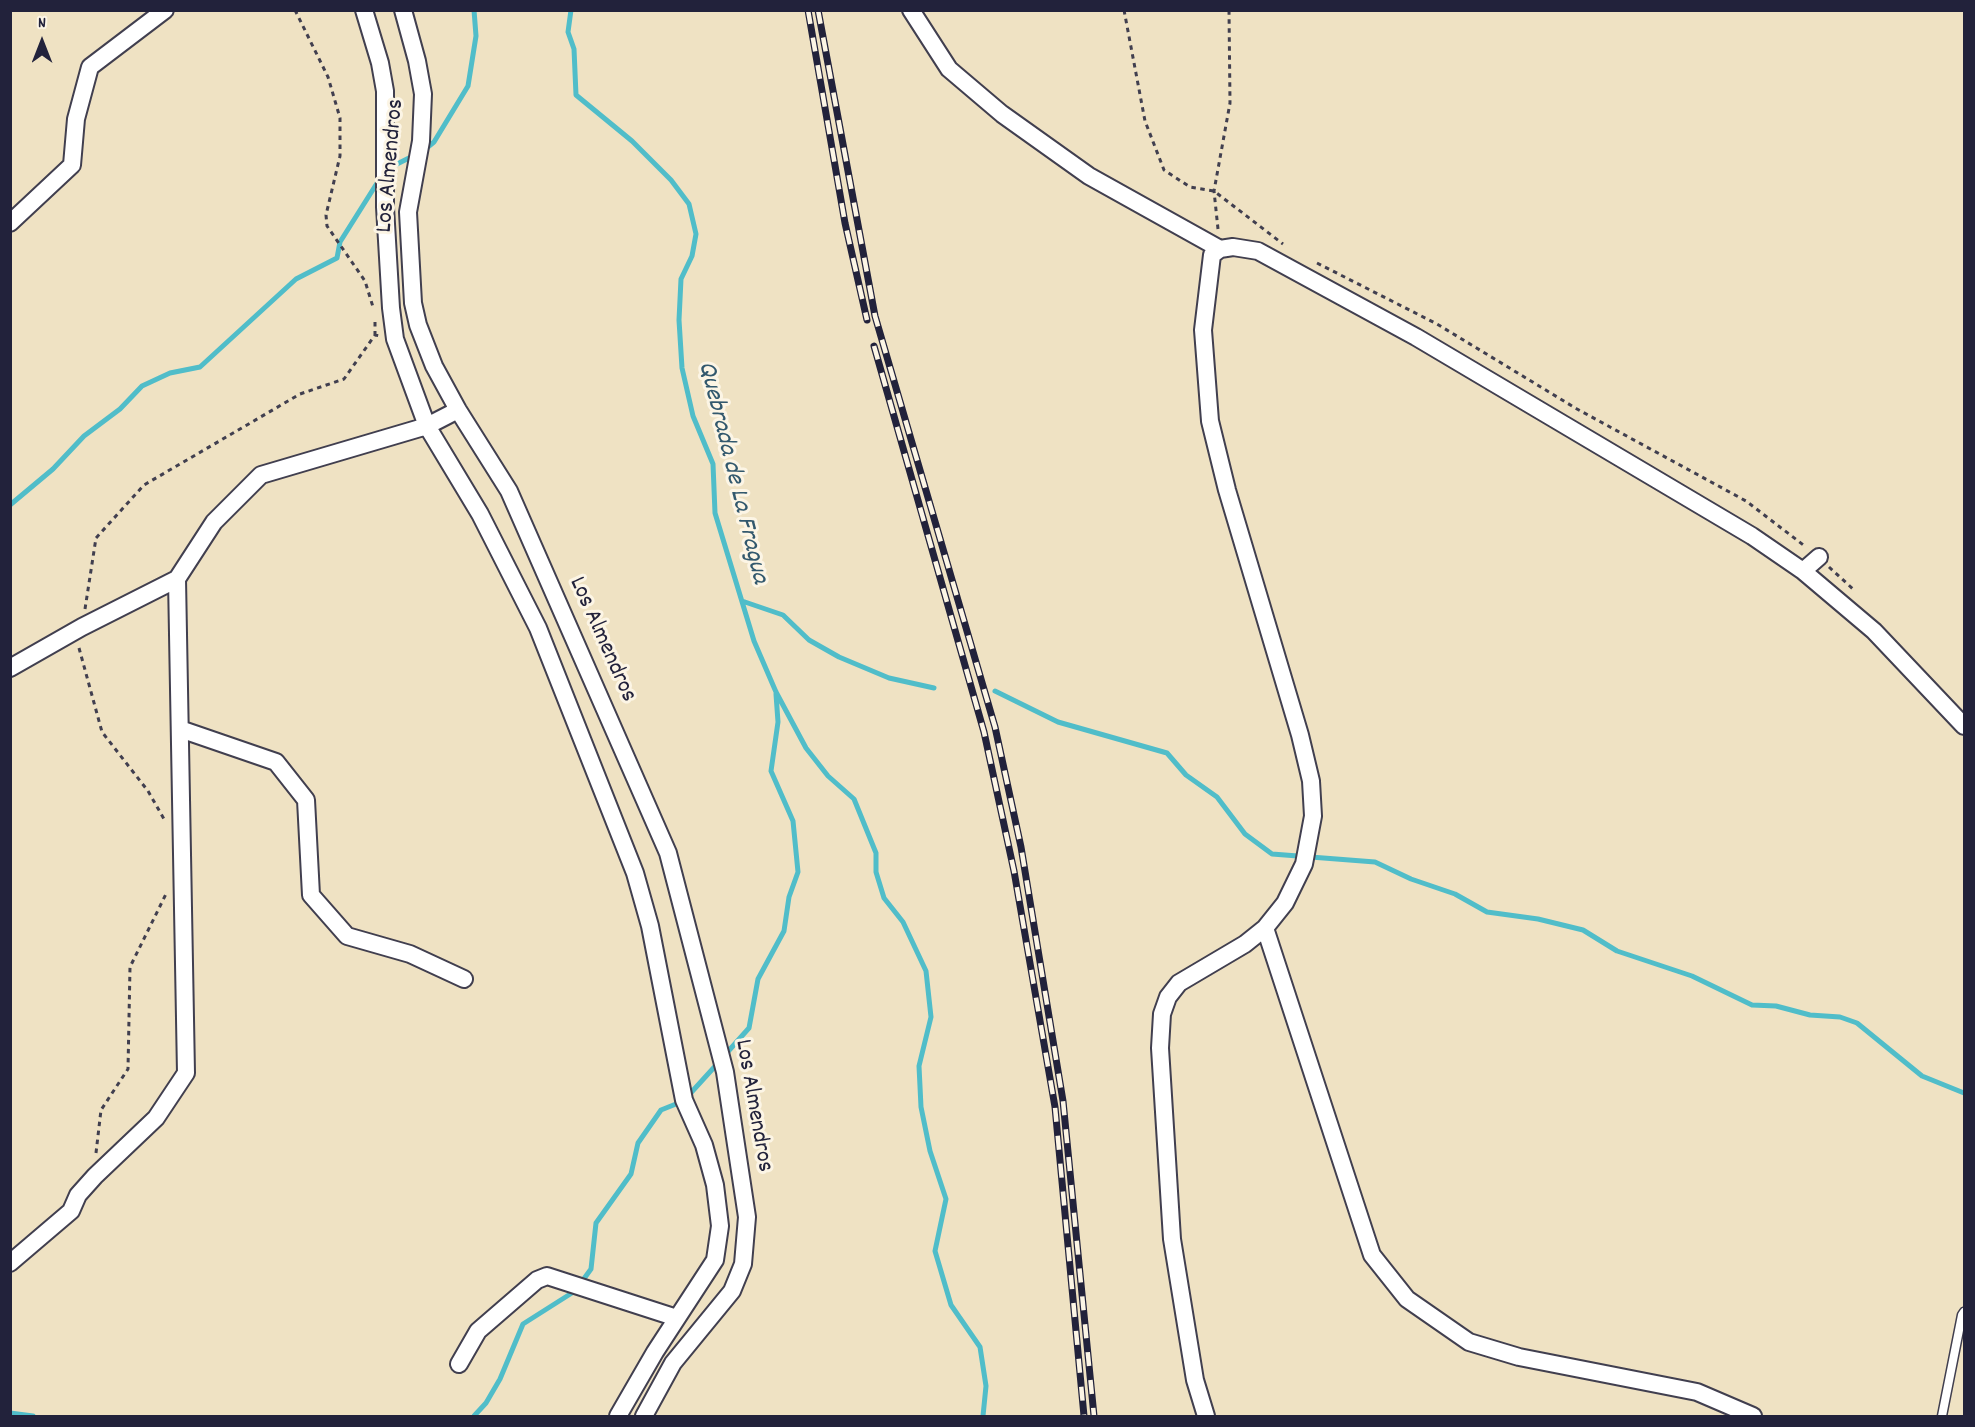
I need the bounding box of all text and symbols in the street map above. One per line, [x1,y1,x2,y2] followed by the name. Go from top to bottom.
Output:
[12,12,72,72] north arrow
[38,12,46,35] text: N
[372,98,412,234] street label: Los Almendros
[688,359,774,587] water label: Quebrada de La Fragua
[561,573,641,707] street label: Los Almendros
[726,1038,778,1174] street label: Los Almendros

